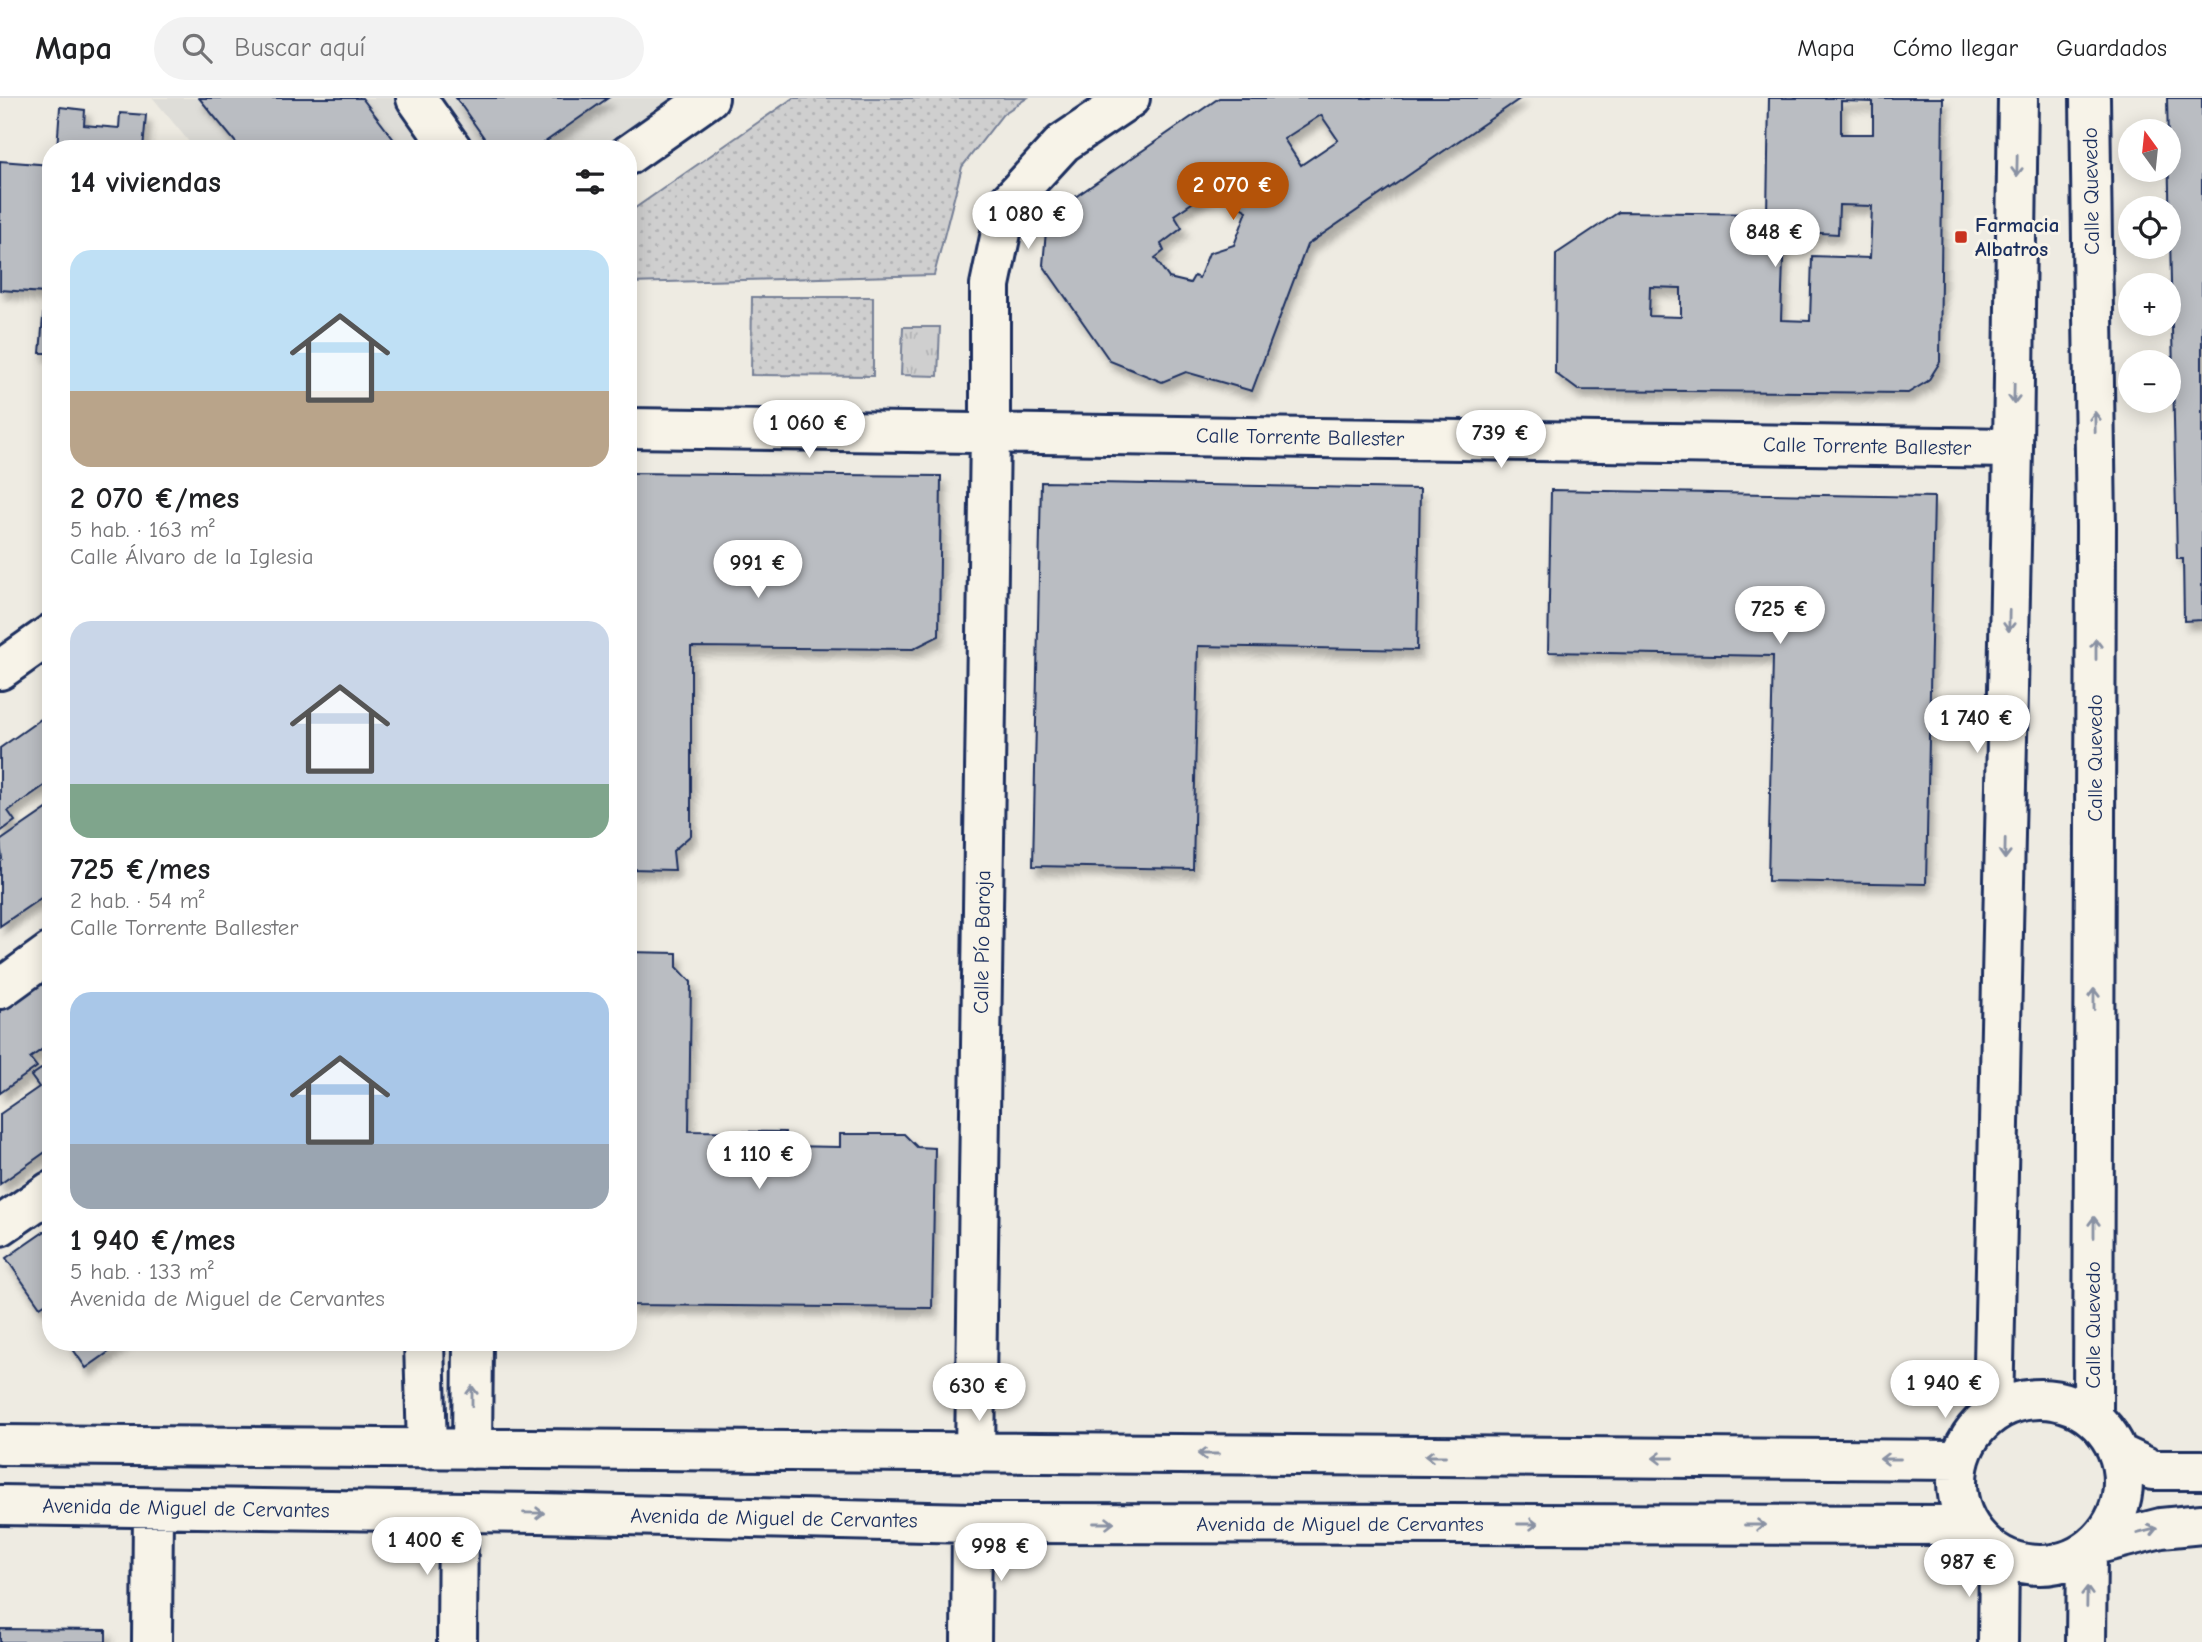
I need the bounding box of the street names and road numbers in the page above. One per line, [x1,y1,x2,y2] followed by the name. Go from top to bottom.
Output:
[2078,127,2104,255] street label: Calle Quevedo
[1196,423,1405,451] street label: Calle Torrente Ballester
[1763,432,1972,460] street label: Calle Torrente Ballester
[2083,694,2107,822] street label: Calle Quevedo
[969,870,995,1014] street label: Calle Pío Baroja
[2081,1261,2105,1389] street label: Calle Quevedo
[42,1493,330,1523] street label: Avenida de Miguel de Cervantes
[630,1503,918,1533] street label: Avenida de Miguel de Cervantes
[1196,1512,1484,1536] street label: Avenida de Miguel de Cervantes

